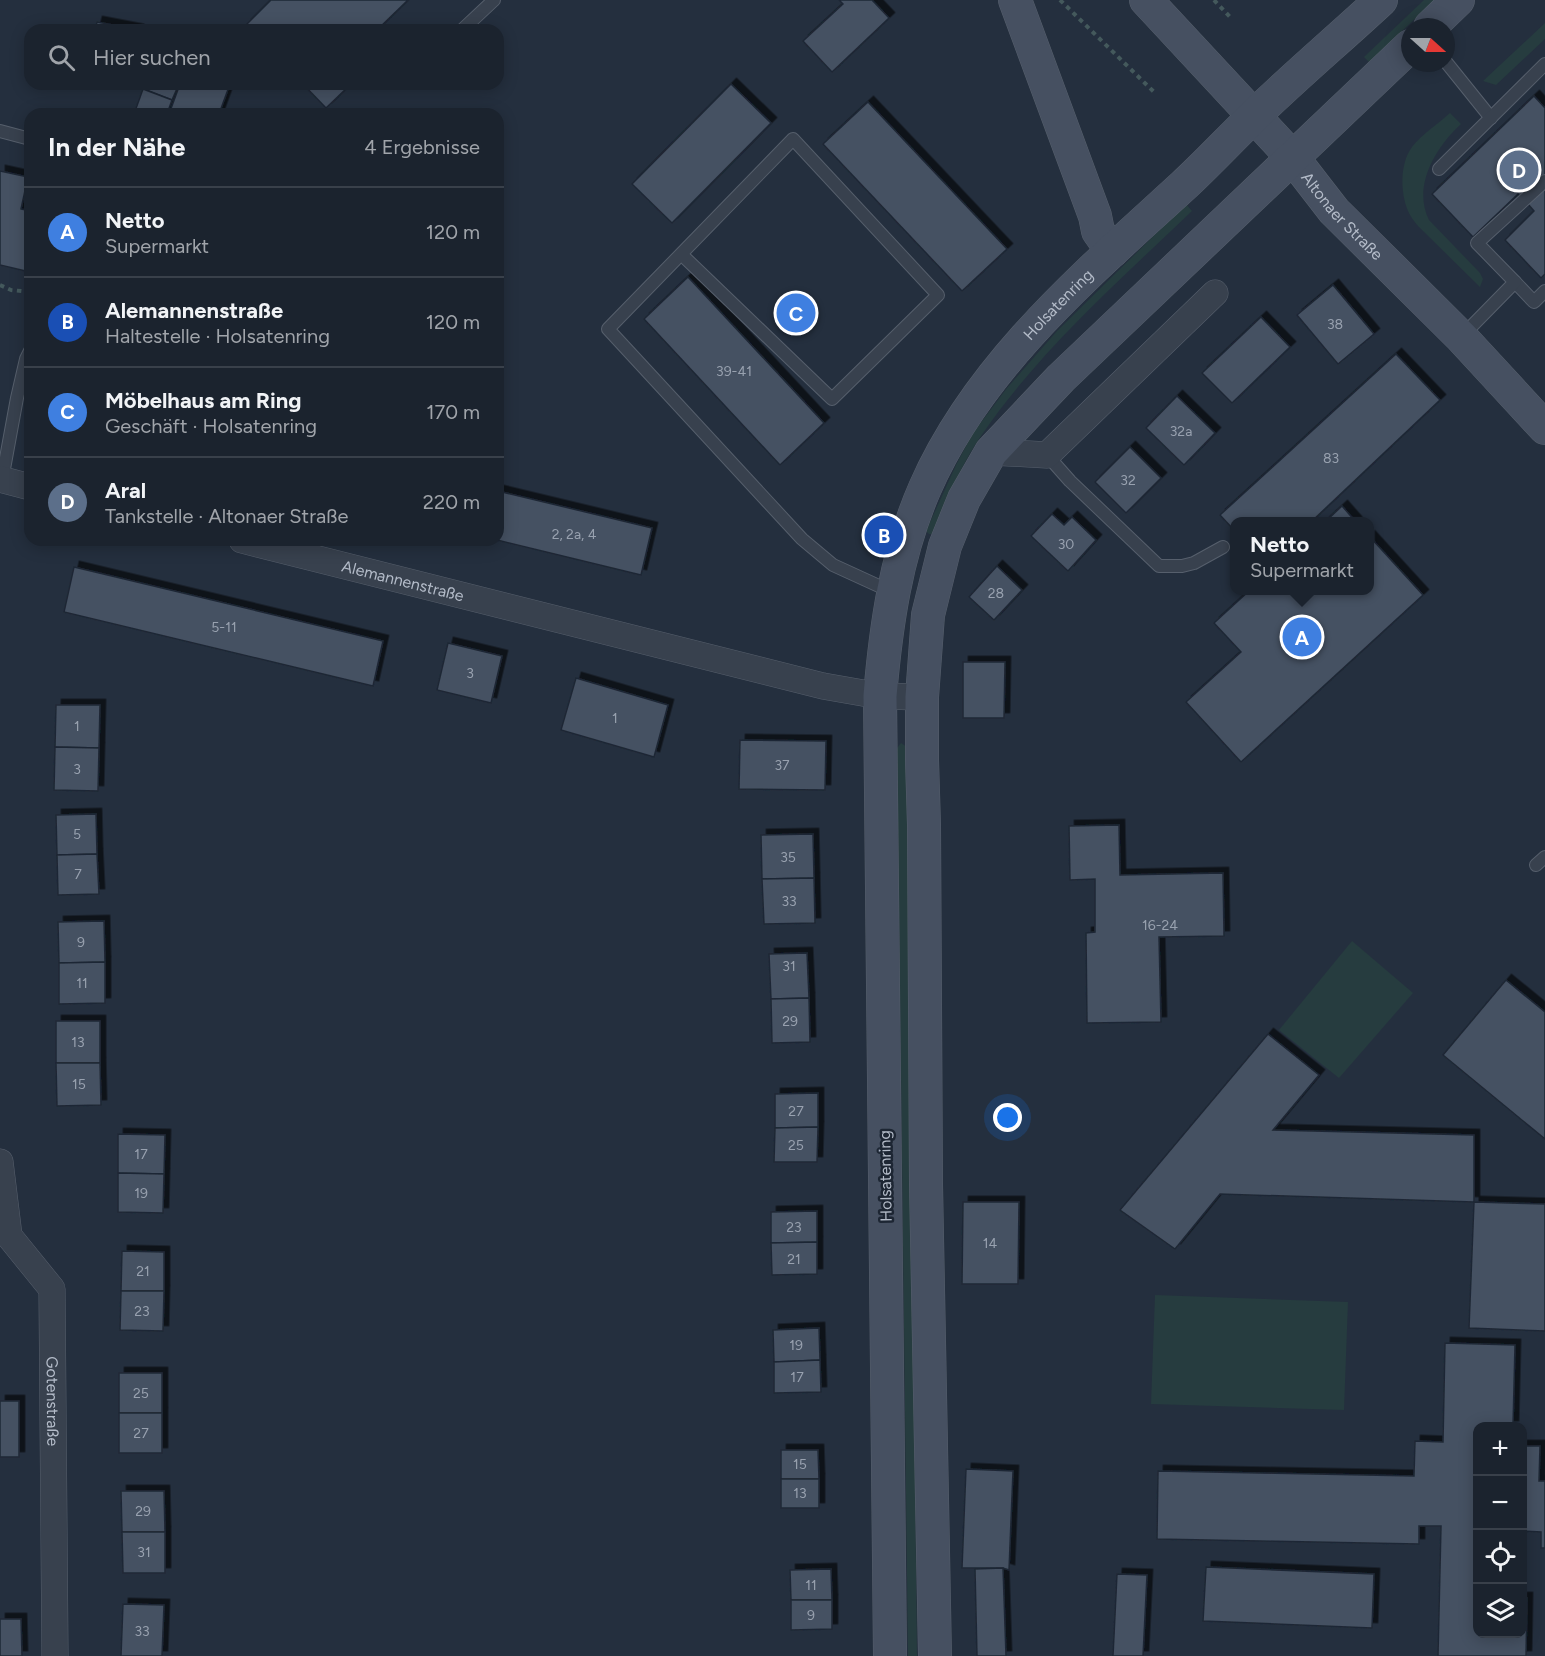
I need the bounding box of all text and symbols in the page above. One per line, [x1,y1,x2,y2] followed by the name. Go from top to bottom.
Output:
[1401,18,1455,72] north arrow
[24,24,504,90] search box
[45,41,78,74] icon: search
[93,44,211,71] text: Hier suchen
[48,131,185,163] text: In der Nähe
[364,135,480,159] text: 4 Ergebnisse
[1500,148,1538,192] pin: D
[1297,168,1387,264] street label: Altonaer Straße
[105,207,164,234] text: Netto
[60,220,75,244] text: A
[426,220,480,244] text: 120 m
[105,234,209,258] text: Supermarkt
[1019,265,1097,344] street label: Holsatenring
[776,290,816,336] pin: C
[105,297,283,324] text: Alemannenstraße
[61,310,74,334] text: B
[426,310,480,334] text: 120 m
[1327,316,1343,333] house number: 38
[105,324,330,348] text: Haltestelle · Holsatenring
[716,363,752,380] house number: 39-41
[105,387,301,414] text: Möbelhaus am Ring
[60,400,75,424] text: C
[426,400,480,424] text: 170 m
[105,414,317,438] text: Geschäft · Holsatenring
[1170,423,1192,440] house number: 32a
[1323,450,1339,467] house number: 83
[1120,472,1136,489] house number: 32
[105,477,146,504] text: Aral
[61,490,75,514] text: D
[423,490,480,514] text: 220 m
[105,504,348,528] text: Tankstelle · Altonaer Straße
[864,512,904,558] pin: B
[1230,517,1374,595] popup
[552,526,597,543] house number: 2, 2a, 4
[1250,531,1309,558] text: Netto
[1058,536,1074,553] house number: 30
[340,556,466,605] street label: Alemannenstraße
[1250,558,1354,582] text: Supermarkt
[988,585,1004,602] house number: 28
[1282,614,1322,660] pin: A
[211,619,237,636] house number: 5-11
[466,665,474,682] house number: 3
[612,710,618,727] house number: 1
[74,718,80,735] house number: 1
[774,757,790,774] house number: 37
[73,761,81,778] house number: 3
[73,826,81,843] house number: 5
[780,849,796,866] house number: 35
[74,866,82,883] house number: 7
[781,893,797,910] house number: 33
[1142,917,1178,934] house number: 16-24
[77,934,85,951] house number: 9
[782,958,796,975] house number: 31
[76,975,88,992] house number: 11
[782,1013,798,1030] house number: 29
[71,1034,85,1051] house number: 13
[72,1076,86,1093] house number: 15
[788,1103,804,1120] house number: 27
[993,1103,1022,1132] your location
[875,1130,896,1222] street label: Holsatenring
[788,1137,804,1154] house number: 25
[134,1146,148,1163] house number: 17
[134,1185,148,1202] house number: 19
[786,1219,802,1236] house number: 23
[983,1235,998,1252] house number: 14
[787,1251,801,1268] house number: 21
[136,1263,150,1280] house number: 21
[134,1303,150,1320] house number: 23
[789,1337,803,1354] house number: 19
[43,1356,62,1447] street label: Gotenstraße
[790,1369,804,1386] house number: 17
[133,1385,149,1402] house number: 25
[1473,1422,1527,1638] map controls
[1473,1422,1527,1476] button: +
[133,1425,149,1442] house number: 27
[793,1456,807,1473] house number: 15
[1473,1476,1527,1530] button: −
[793,1485,807,1502] house number: 13
[135,1503,151,1520] house number: 29
[1473,1530,1527,1584] button: locate
[137,1544,151,1561] house number: 31
[805,1577,817,1594] house number: 11
[1473,1584,1527,1638] button: layers
[807,1607,815,1624] house number: 9
[134,1623,150,1640] house number: 33

